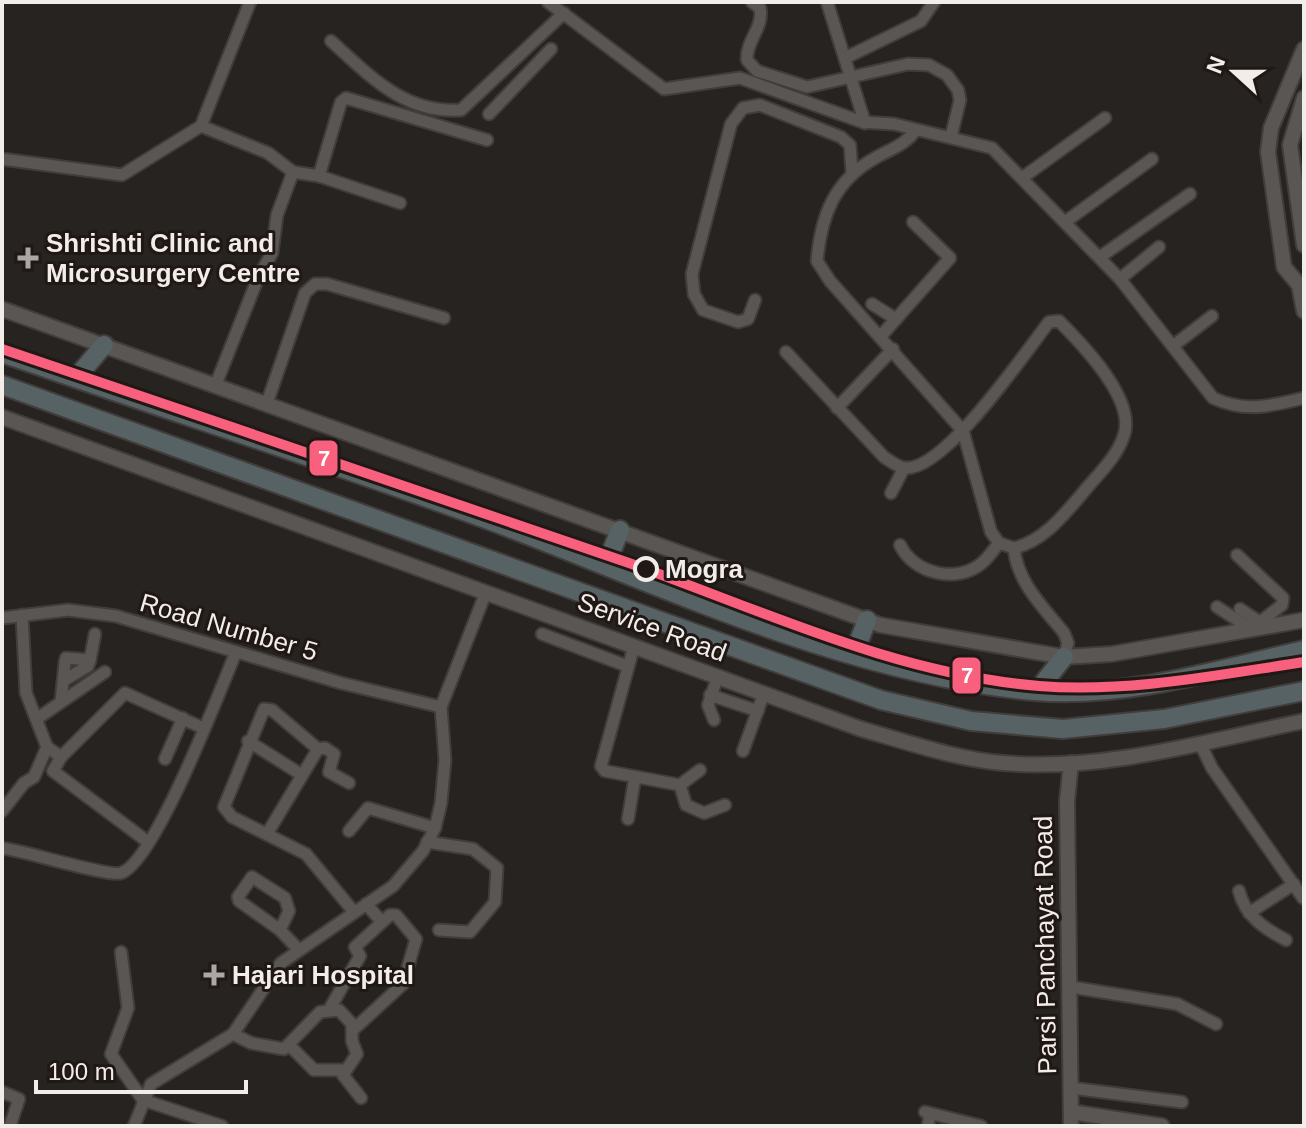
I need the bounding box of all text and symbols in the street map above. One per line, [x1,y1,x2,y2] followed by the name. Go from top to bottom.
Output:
[1194,32,1274,112] north arrow
[1201,53,1230,77] text: N
[46,228,300,288] place label: Shrishti Clinic and Microsurgery Centre
[17,247,39,269] marker: Shrishti Clinic and Microsurgery Centre
[308,439,339,477] line badge: 7
[318,446,330,471] text: 7
[665,554,744,584] place label: Mogra
[634,557,658,581] marker: Mogra
[574,586,730,668] street label: Service Road
[137,587,321,667] street label: Road Number 5
[951,656,982,695] line badge: 7
[961,663,973,688] text: 7
[1028,815,1062,1075] street label: Parsi Panchayat Road
[232,960,414,990] place label: Hajari Hospital
[203,964,225,986] marker: Hajari Hospital
[36,1044,246,1094] scale bar
[48,1058,115,1085] text: 100 m

